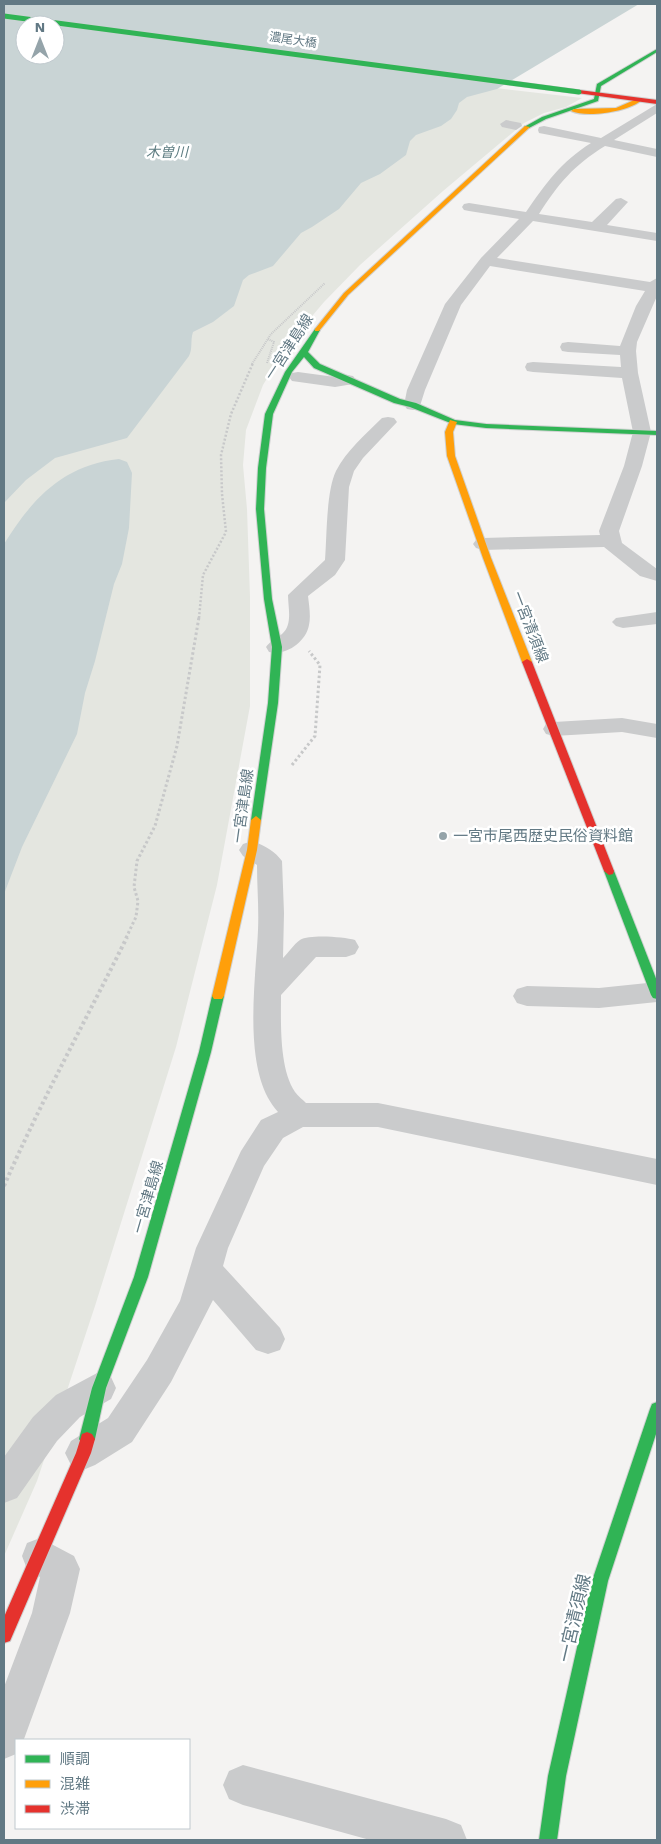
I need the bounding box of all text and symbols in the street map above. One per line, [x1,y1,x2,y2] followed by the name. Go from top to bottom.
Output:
[15,15,65,65] north arrow
[35,19,45,35] text: N
[268,30,318,50] street label: 濃尾大橋
[146,144,190,160] water label: 木曽川
[261,311,317,383] street label: 一宮津島線
[508,589,552,665] street label: 一宮清須線
[229,768,257,844] street label: 一宮津島線
[453,827,633,845] place label: 一宮市尾西歴史民俗資料館
[437,830,449,842] marker: 一宮市尾西歴史民俗資料館
[129,1158,167,1236] street label: 一宮津島線
[554,1572,594,1664] street label: 一宮清須線
[15,1739,190,1829] legend
[60,1750,90,1768] text: 順調
[60,1775,90,1793] text: 混雑
[60,1800,90,1818] text: 渋滞

